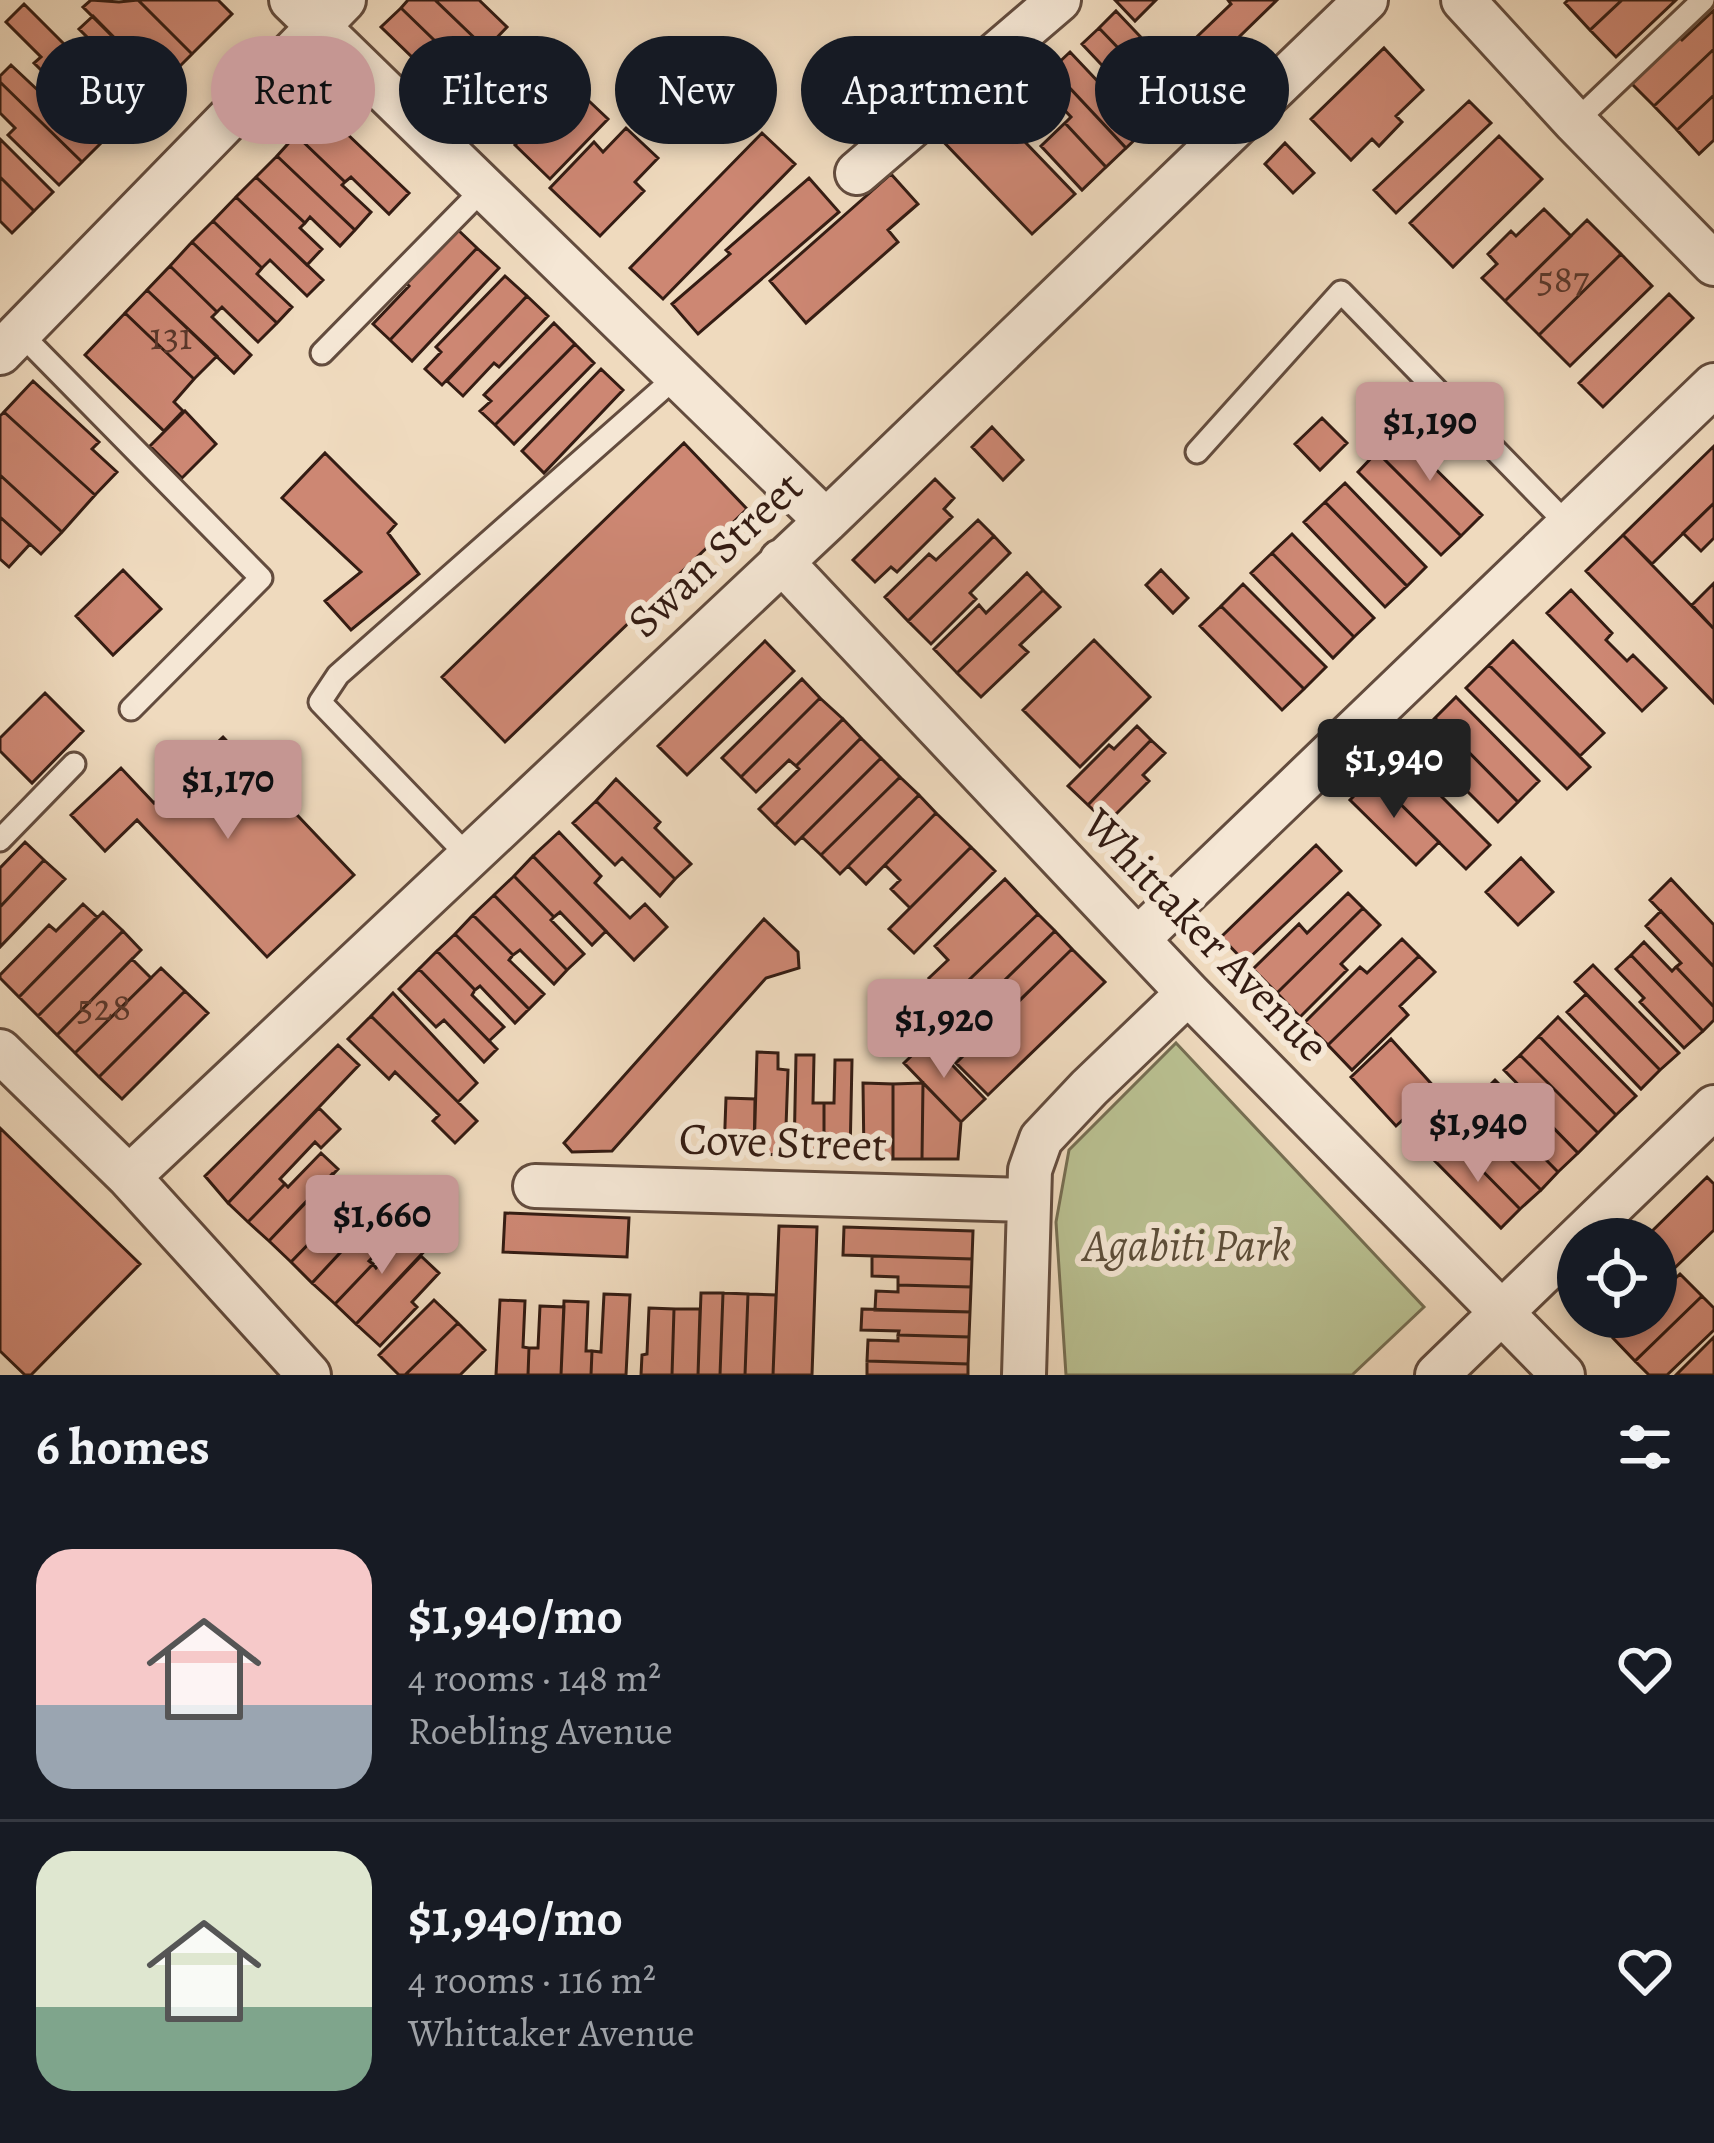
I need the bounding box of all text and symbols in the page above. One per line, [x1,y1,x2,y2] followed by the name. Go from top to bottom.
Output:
[36,36,187,144] chip: Buy
[211,36,375,144] chip: Rent
[399,36,591,144] chip: Filters
[615,36,777,144] chip: New
[801,36,1071,144] chip: Apartment
[1095,36,1289,144] chip: House
[1537,252,1590,305] house number: 587
[150,309,192,362] house number: 131
[1332,382,1528,484] pin: $1,190
[1383,394,1477,447] text: $1,190
[614,456,816,651] street label: Swan Street
[1296,719,1492,821] pin: $1,940
[1345,731,1443,784] text: $1,940
[130,740,326,842] pin: $1,170
[182,752,274,805] text: $1,170
[1068,794,1343,1075] street label: Whittaker Avenue
[846,979,1042,1081] pin: $1,920
[77,980,131,1033] house number: 528
[894,991,994,1044] text: $1,920
[1380,1083,1576,1185] pin: $1,940
[1429,1095,1527,1148] text: $1,940
[678,1107,888,1177] street label: Cove Street
[284,1175,480,1277] pin: $1,660
[333,1187,431,1240] text: $1,660
[1081,1214,1291,1276] park label: Agabiti Park
[1557,1218,1677,1338] map controls
[1557,1218,1677,1338] button: locate
[36,1412,210,1482] text: 6 homes
[1612,1414,1678,1480] icon: filters
[408,1581,623,1651] text: $1,940/mo
[132,1597,276,1741] icon: home
[1612,1636,1678,1702] icon: heart
[408,1651,661,1704] text: 4 rooms · 148 m²
[408,1704,673,1757] text: Roebling Avenue
[408,1883,623,1953] text: $1,940/mo
[132,1899,276,2043] icon: home
[1612,1938,1678,2004] icon: heart
[408,1953,656,2006] text: 4 rooms · 116 m²
[408,2006,695,2059] text: Whittaker Avenue

